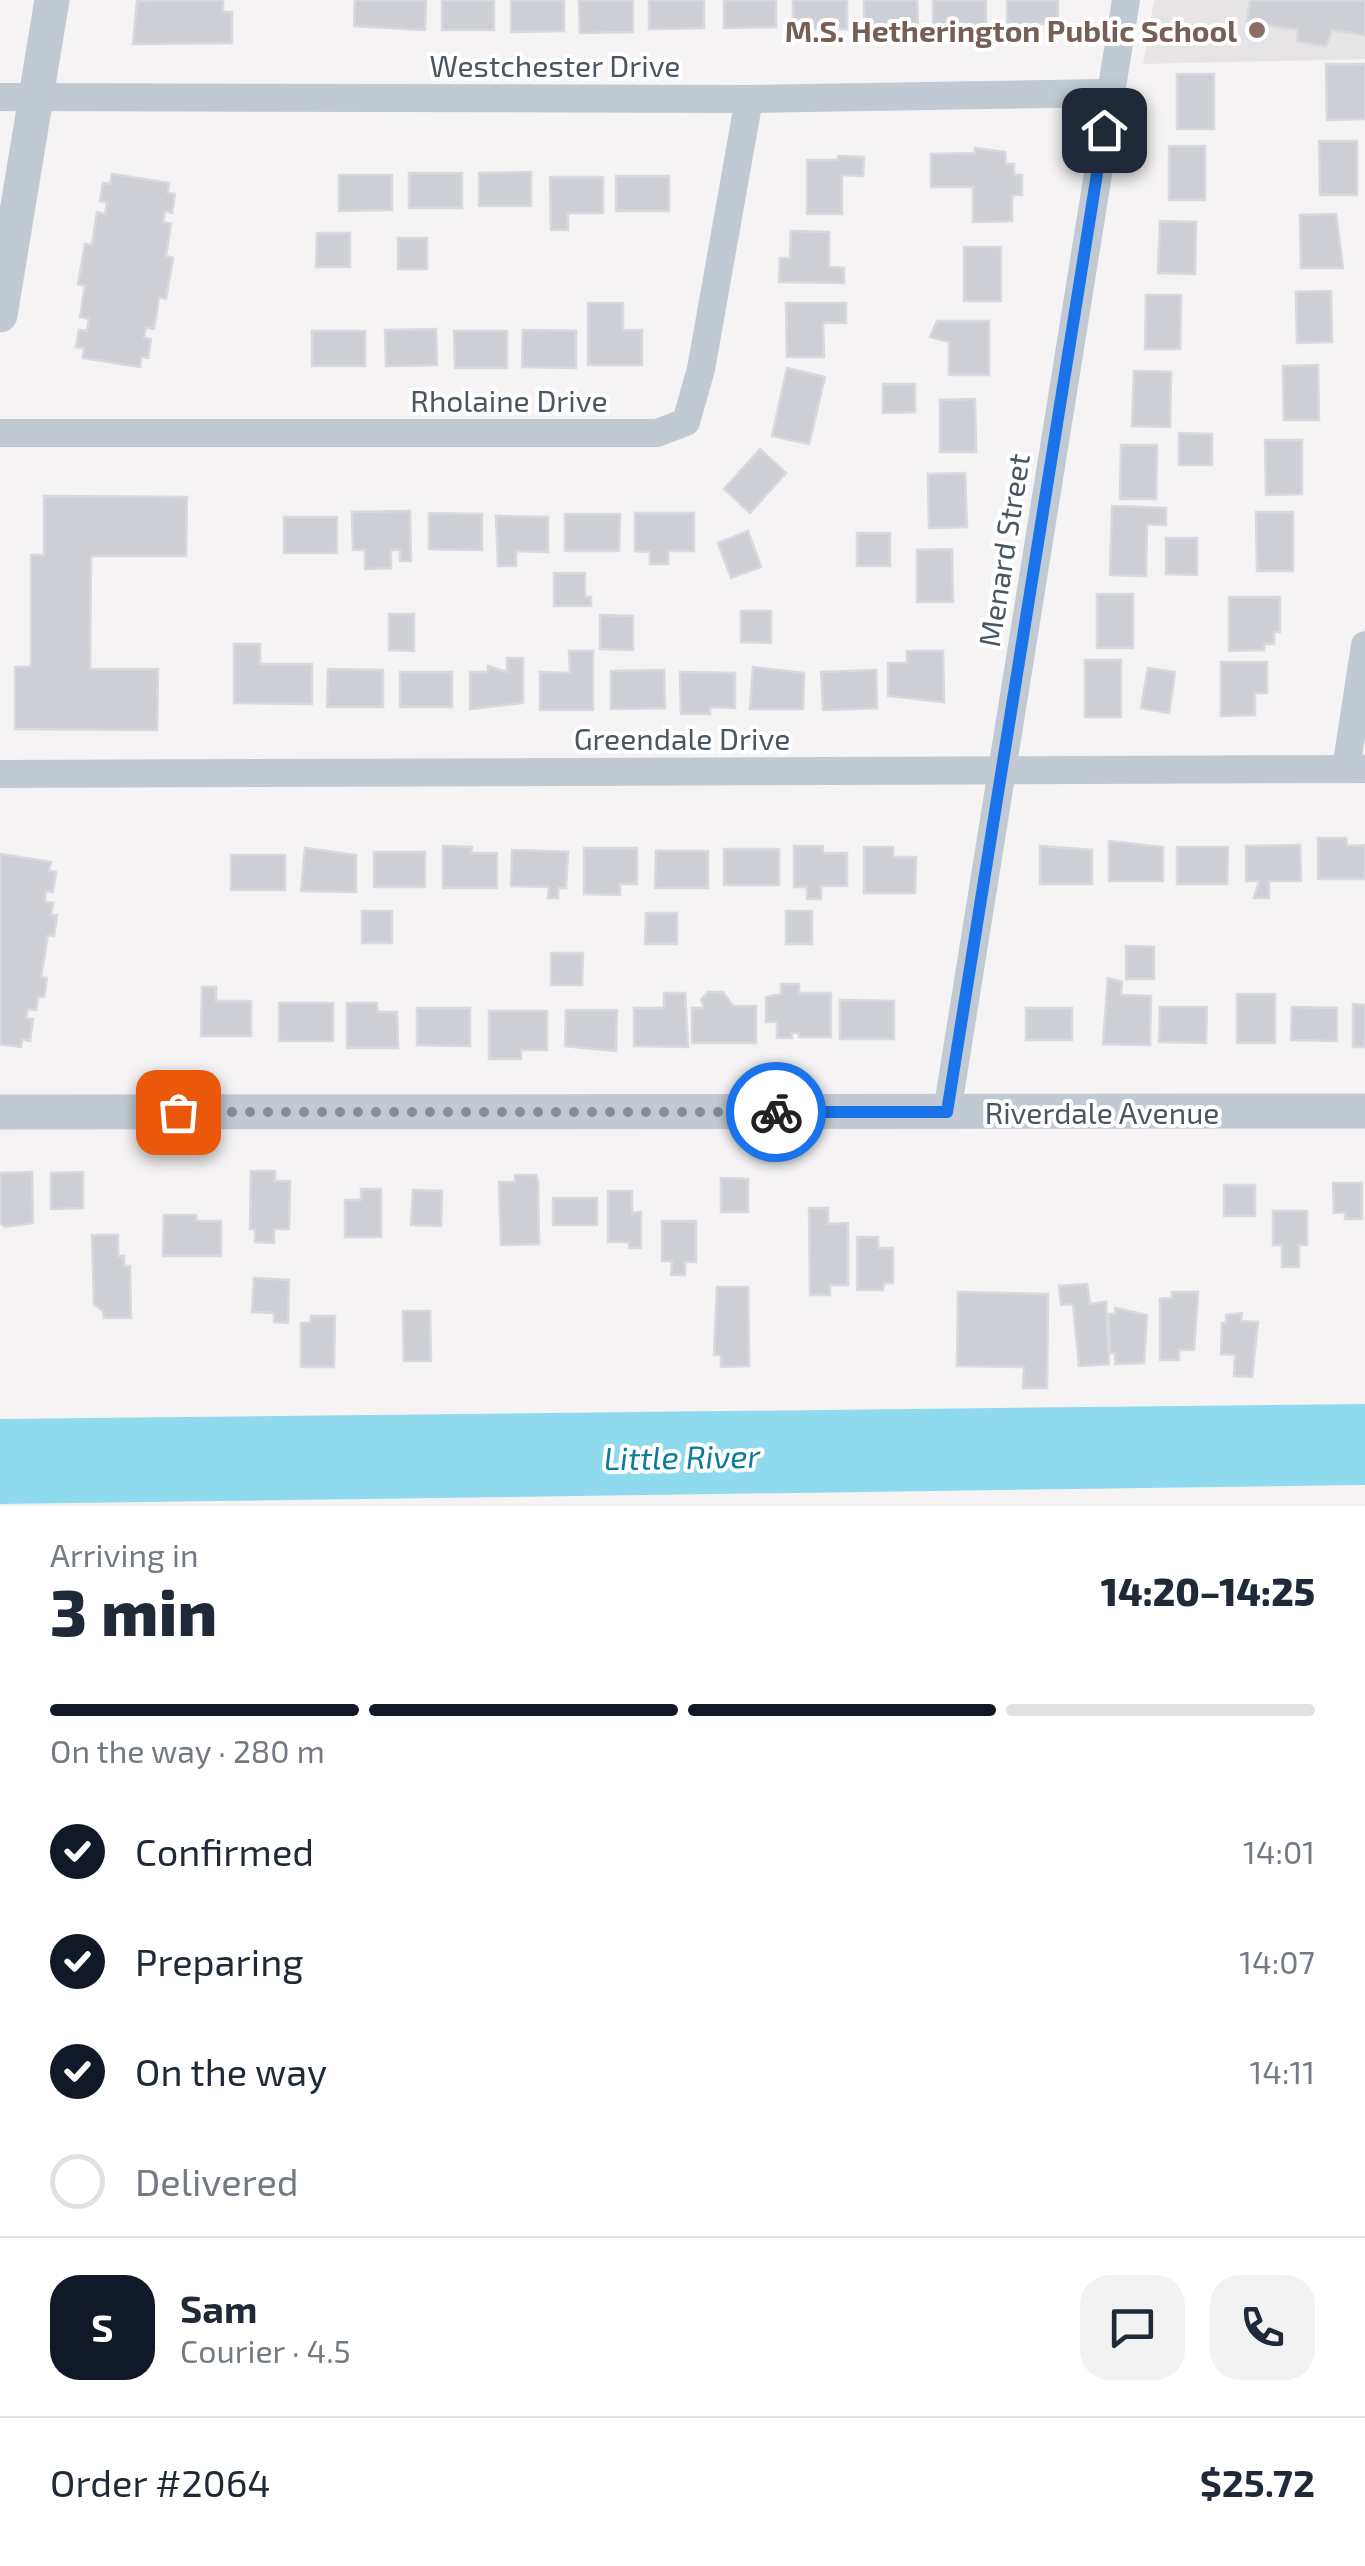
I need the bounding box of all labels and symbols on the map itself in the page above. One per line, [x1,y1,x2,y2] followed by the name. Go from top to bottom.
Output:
[785,12,1237,48] place label: M.S. Hetherington Public School
[1246,19,1268,41] marker: M.S. Hetherington Public School
[430,47,680,83] street label: Westchester Drive
[1062,88,1147,173] pin
[410,382,608,418] street label: Rholaine Drive
[970,451,1036,649] street label: Menard Street
[574,720,790,756] street label: Greendale Drive
[726,1062,826,1162] courier
[136,1070,221,1155] pin
[985,1094,1219,1130] street label: Riverdale Avenue
[603,1436,762,1476] water label: Little River

